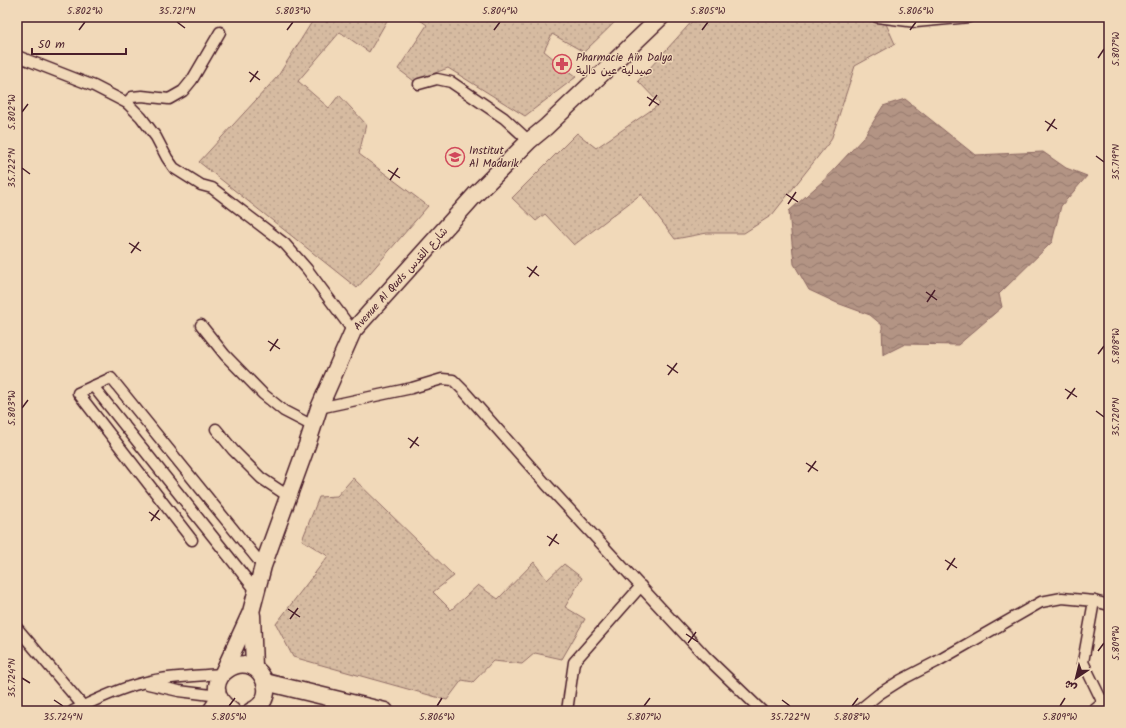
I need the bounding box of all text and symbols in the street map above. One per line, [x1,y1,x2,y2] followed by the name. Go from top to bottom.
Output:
[67,3,103,19] text: 5.802°W
[158,3,196,19] text: 35.721°N
[275,3,311,19] text: 5.803°W
[482,3,518,19] text: 5.804°W
[690,3,726,19] text: 5.805°W
[898,3,934,19] text: 5.806°W
[32,30,126,56] scale bar
[1108,32,1124,66] text: 5.807°W
[38,35,65,54] text: 50 m
[576,49,672,80] place label: Pharmacie Aïn Dalya صيدلية عين دالية
[551,53,573,75] pharmacy icon: Pharmacie Aïn Dalya صيدلية عين دالية
[4,94,20,130] text: 5.802°W
[469,142,520,173] place label: Institut Al Madarik
[1108,144,1124,180] text: 35.719°N
[444,146,466,168] school or university icon: Institut Al Madarik
[4,148,20,188] text: 35.722°N
[349,223,453,335] street label: Avenue Al Quds شارع القدس
[1108,328,1124,364] text: 5.808°W
[4,390,20,426] text: 5.803°W
[1108,397,1124,437] text: 35.720°N
[1108,625,1124,660] text: 5.809°W
[4,658,20,698] text: 35.724°N
[1056,658,1096,698] north arrow
[1061,675,1081,696] text: ش
[43,709,83,725] text: 35.724°N
[211,709,247,725] text: 5.805°W
[419,709,455,725] text: 5.806°W
[627,709,661,725] text: 5.807°W
[770,709,810,725] text: 35.722°N
[834,709,870,725] text: 5.808°W
[1043,709,1078,725] text: 5.809°W

